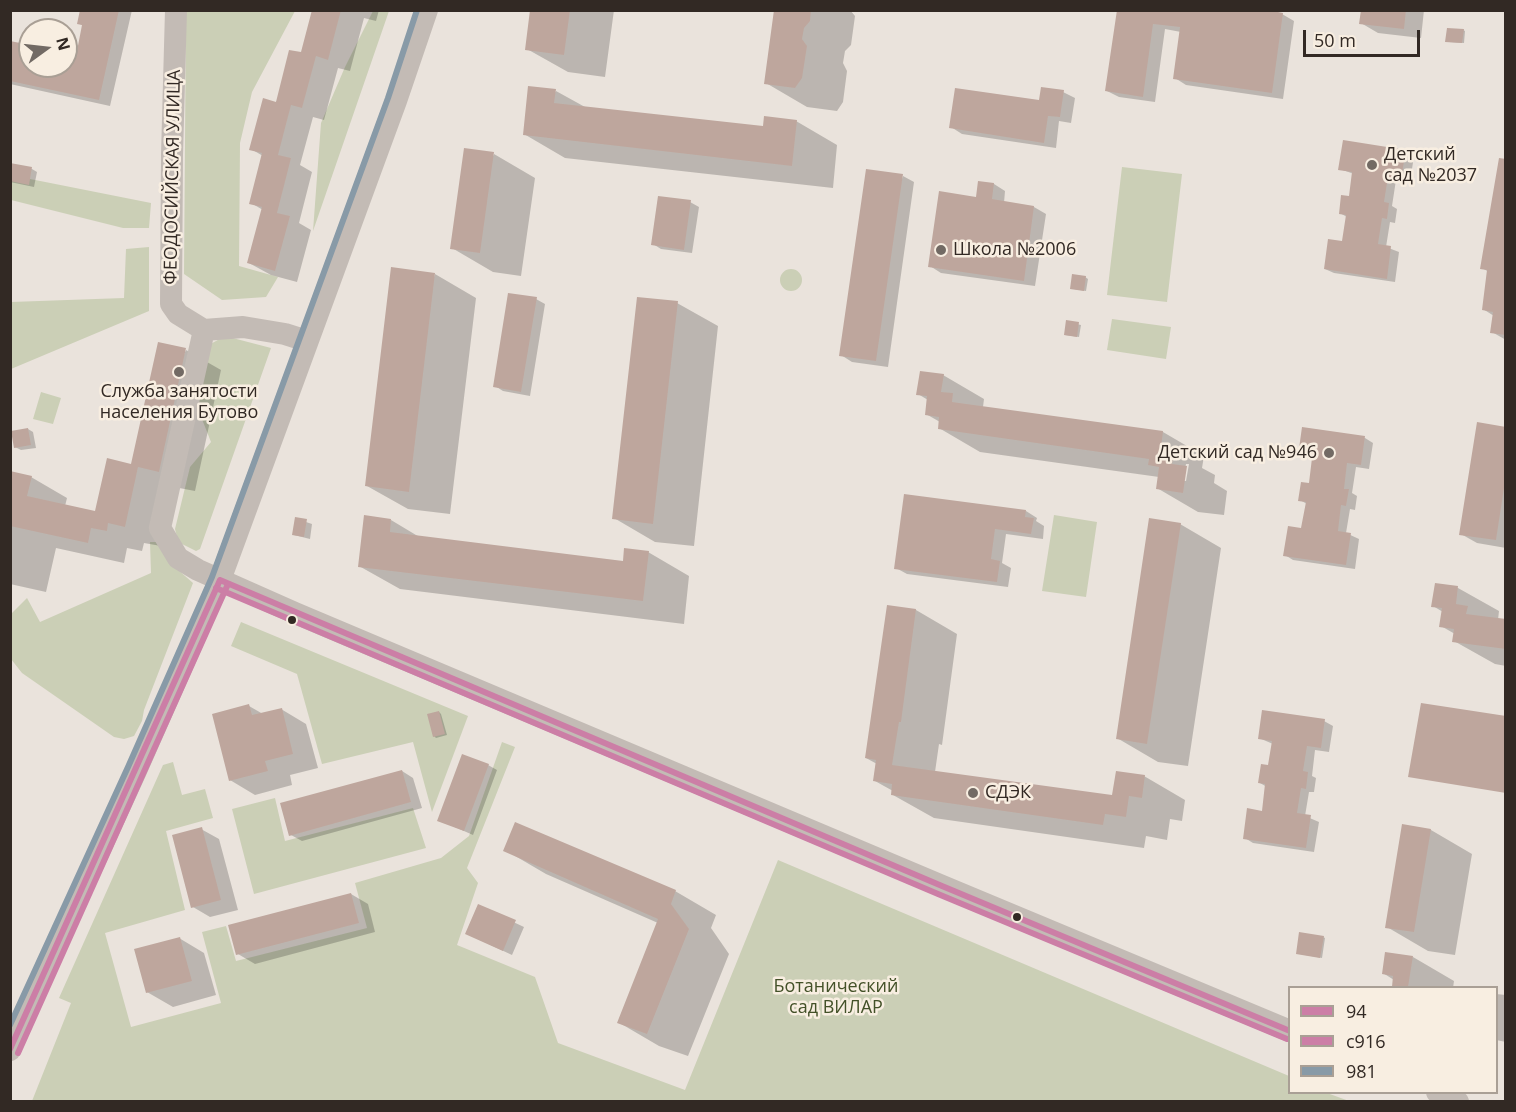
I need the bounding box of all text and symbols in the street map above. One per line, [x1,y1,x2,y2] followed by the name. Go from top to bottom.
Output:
[18,18,78,78] north arrow
[1306,18,1423,56] scale bar
[1314,28,1356,52] text: 50 m
[51,35,76,53] text: N
[160,69,186,285] street label: ФЕОДОСИЙСКАЯ УЛИЦА
[1384,144,1477,186] place label: Детский сад №2037
[1365,158,1379,172] marker: Детский сад №2037
[953,239,1076,261] place label: Школа №2006
[934,243,948,257] marker: Школа №2006
[172,365,186,379] marker: Служба занятости населения Бутово
[100,381,258,424] place label: Служба занятости населения Бутово
[1158,442,1317,464] place label: Детский сад №946
[1322,446,1336,460] marker: Детский сад №946
[286,614,298,626] unlabelled marker
[985,782,1031,804] place label: СДЭК
[966,786,980,800] marker: СДЭК
[1011,911,1023,923] unlabelled marker
[774,976,898,1018] park label: Ботанический сад ВИЛАР
[1288,986,1498,1094] legend
[1346,999,1367,1023] text: 94
[1346,1029,1386,1053] text: с916
[1346,1059,1377,1083] text: 981

